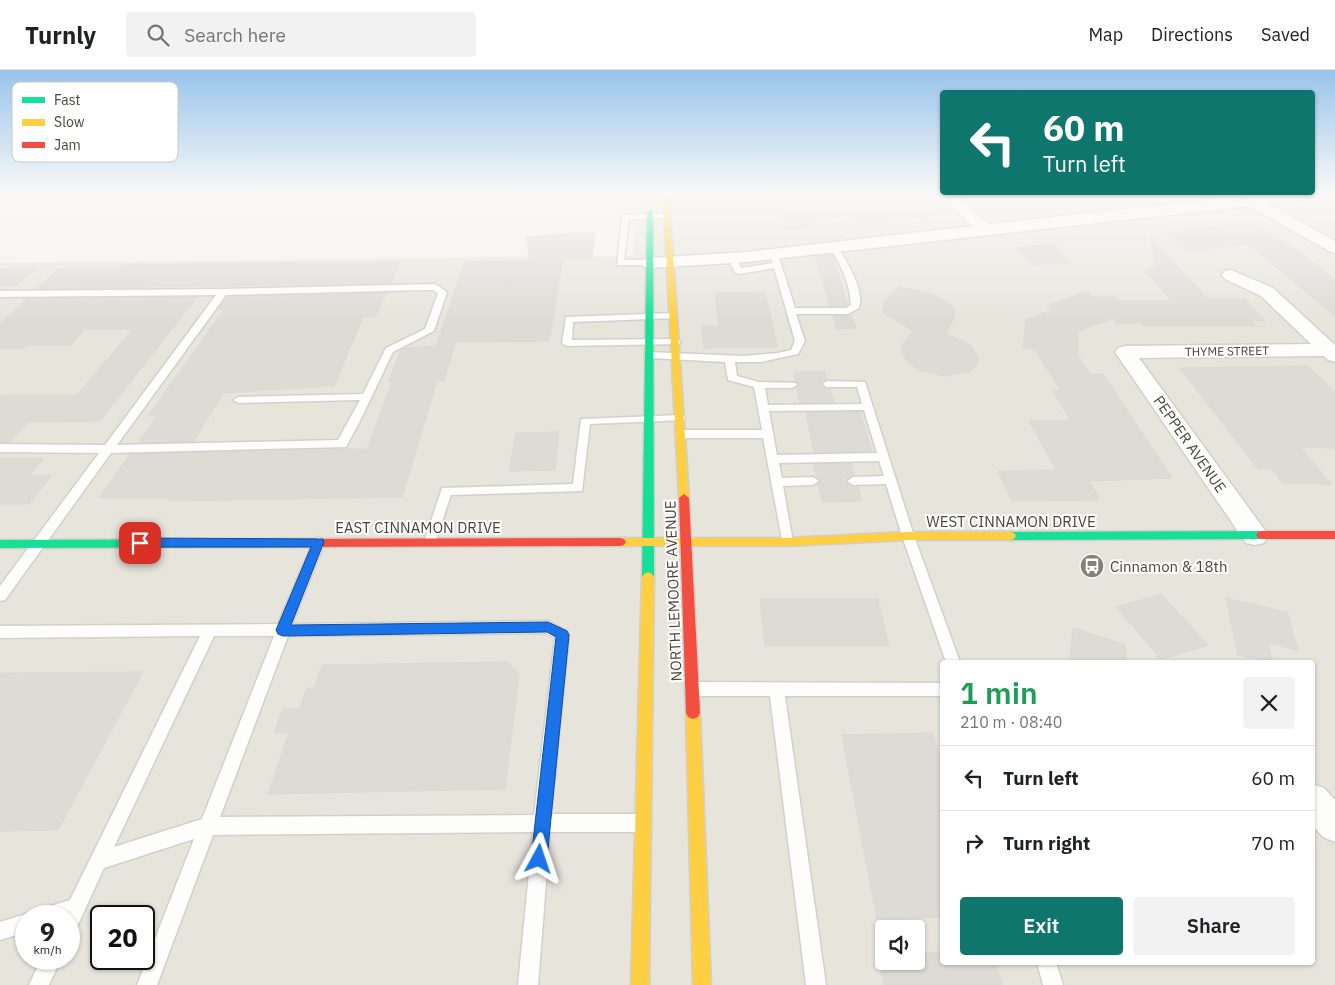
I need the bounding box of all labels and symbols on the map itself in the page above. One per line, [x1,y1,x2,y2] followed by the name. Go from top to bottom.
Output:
[12,82,178,162] legend
[54,91,80,109] text: Fast
[54,113,85,131] text: Slow
[54,136,81,154] text: Jam
[1185,343,1269,359] street label: THYME STREET
[1149,392,1231,496] street label: PEPPER AVENUE
[660,500,686,682] street label: NORTH LEMOORE AVENUE
[926,512,1096,531] street label: WEST CINNAMON DRIVE
[335,518,501,537] street label: EAST CINNAMON DRIVE
[119,522,161,564] pin
[1079,553,1105,579] bus stop icon: Cinnamon & 18th
[1110,557,1227,576] place label: Cinnamon & 18th
[512,832,564,884] position arrow
[90,905,155,970] speed limit sign: 20

